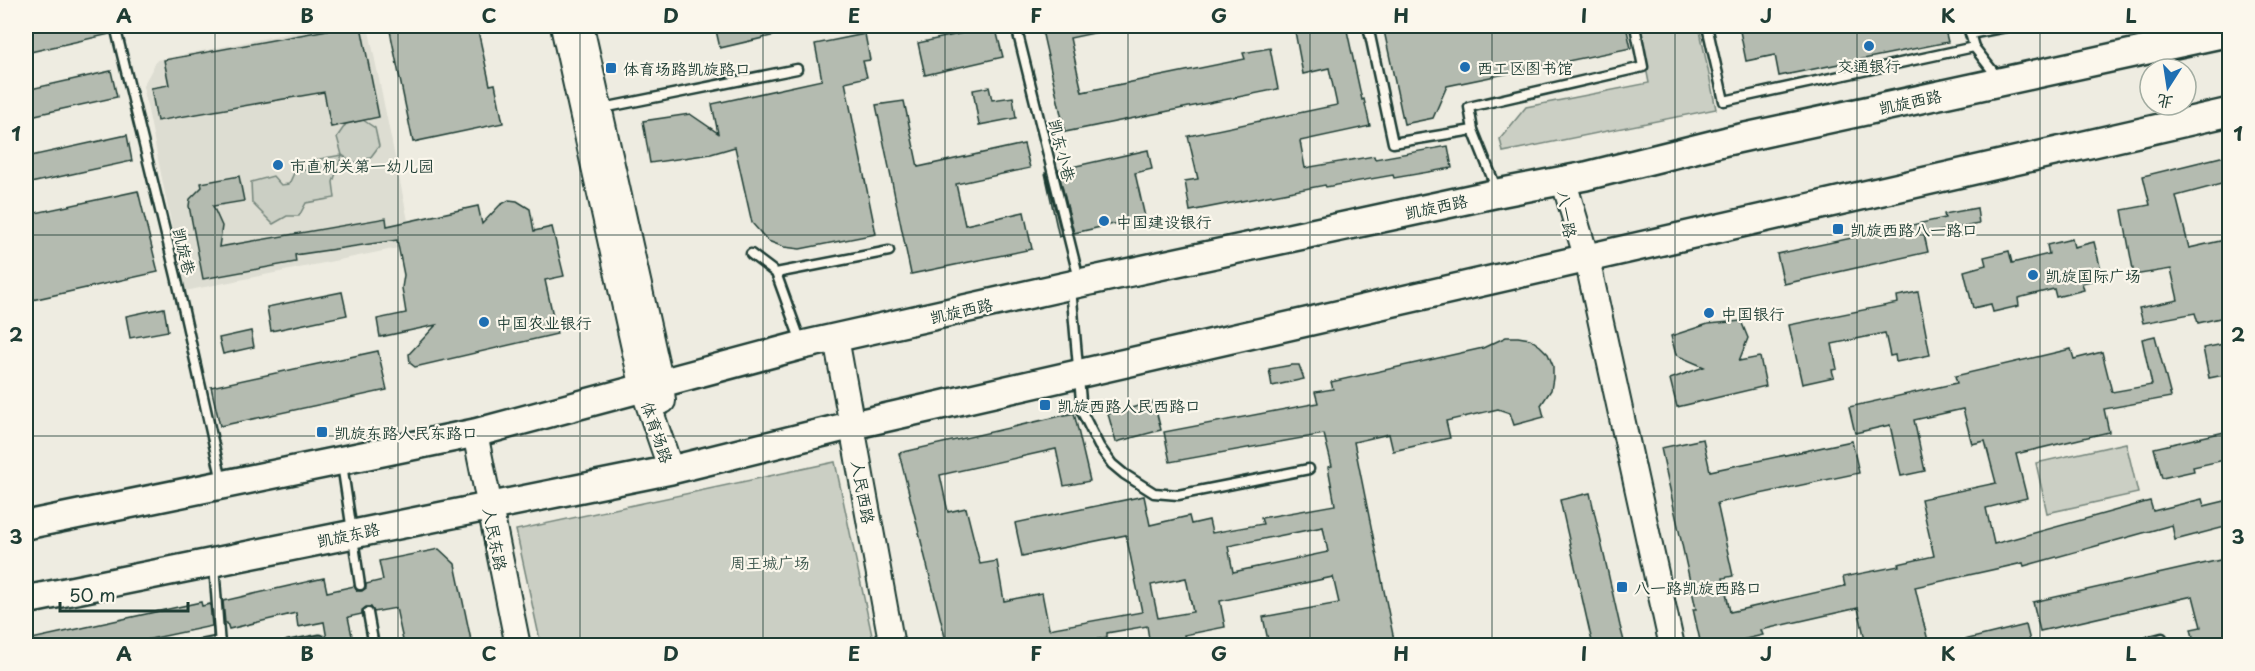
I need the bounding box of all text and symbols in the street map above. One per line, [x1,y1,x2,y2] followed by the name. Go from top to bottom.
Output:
[116,0,132,30] text: A
[300,0,314,30] text: B
[481,0,497,30] text: C
[663,0,679,30] text: D
[848,0,860,30] text: E
[1030,0,1042,30] text: F
[1211,0,1227,30] text: G
[1393,0,1409,30] text: H
[1581,0,1587,30] text: I
[1760,0,1772,30] text: J
[1941,0,1956,30] text: K
[2125,0,2137,30] text: L
[1862,39,1876,53] marker: 交通银行
[1837,53,1901,77] place label: 交通银行
[1477,55,1573,79] place label: 西工区图书馆
[623,56,751,80] place label: 体育场路凯旋路口
[2138,57,2198,117] north arrow
[1458,60,1472,74] marker: 西工区图书馆
[604,61,618,75] marker: 体育场路凯旋路口
[1876,83,1944,119] street label: 凯旋西路
[2154,89,2175,116] text: 北
[1044,116,1082,184] street label: 凯东小巷
[11,118,21,148] text: 1
[2233,118,2243,148] text: 1
[290,153,434,177] place label: 市直机关第一幼儿园
[271,158,285,172] marker: 市直机关第一幼儿园
[1402,188,1470,224] street label: 凯旋西路
[1552,188,1584,240] street label: 八一路
[1116,209,1212,233] place label: 中国建设银行
[1097,214,1111,228] marker: 中国建设银行
[1850,217,1978,241] place label: 凯旋西路八一路口
[1831,222,1845,236] marker: 凯旋西路八一路口
[168,225,202,277] street label: 凯旋巷
[2045,263,2141,287] place label: 凯旋国际广场
[2026,268,2040,282] marker: 凯旋国际广场
[927,291,995,329] street label: 凯旋西路
[1721,301,1785,325] place label: 中国银行
[1702,306,1716,320] marker: 中国银行
[496,310,592,334] place label: 中国农业银行
[477,315,491,329] marker: 中国农业银行
[9,319,23,349] text: 2
[2231,319,2245,349] text: 2
[1057,393,1201,417] place label: 凯旋西路人民西路口
[636,398,680,466] street label: 体育场路
[1038,398,1052,412] marker: 凯旋西路人民西路口
[334,420,478,444] place label: 凯旋东路人民东路口
[315,425,329,439] marker: 凯旋东路人民东路口
[847,458,881,526] street label: 人民西路
[478,505,514,573] street label: 人民东路
[314,516,382,552] street label: 凯旋东路
[9,521,23,551] text: 3
[2231,521,2245,551] text: 3
[730,550,810,574] park label: 周王城广场
[60,575,188,613] scale bar
[1634,575,1762,599] place label: 八一路凯旋西路口
[1615,580,1629,594] marker: 八一路凯旋西路口
[69,581,116,608] text: 50 m
[116,638,132,668] text: A
[300,638,314,668] text: B
[481,638,497,668] text: C
[663,638,679,668] text: D
[848,638,860,668] text: E
[1030,638,1042,668] text: F
[1211,638,1227,668] text: G
[1393,638,1409,668] text: H
[1581,638,1587,668] text: I
[1760,638,1772,668] text: J
[1941,638,1956,668] text: K
[2125,638,2137,668] text: L

